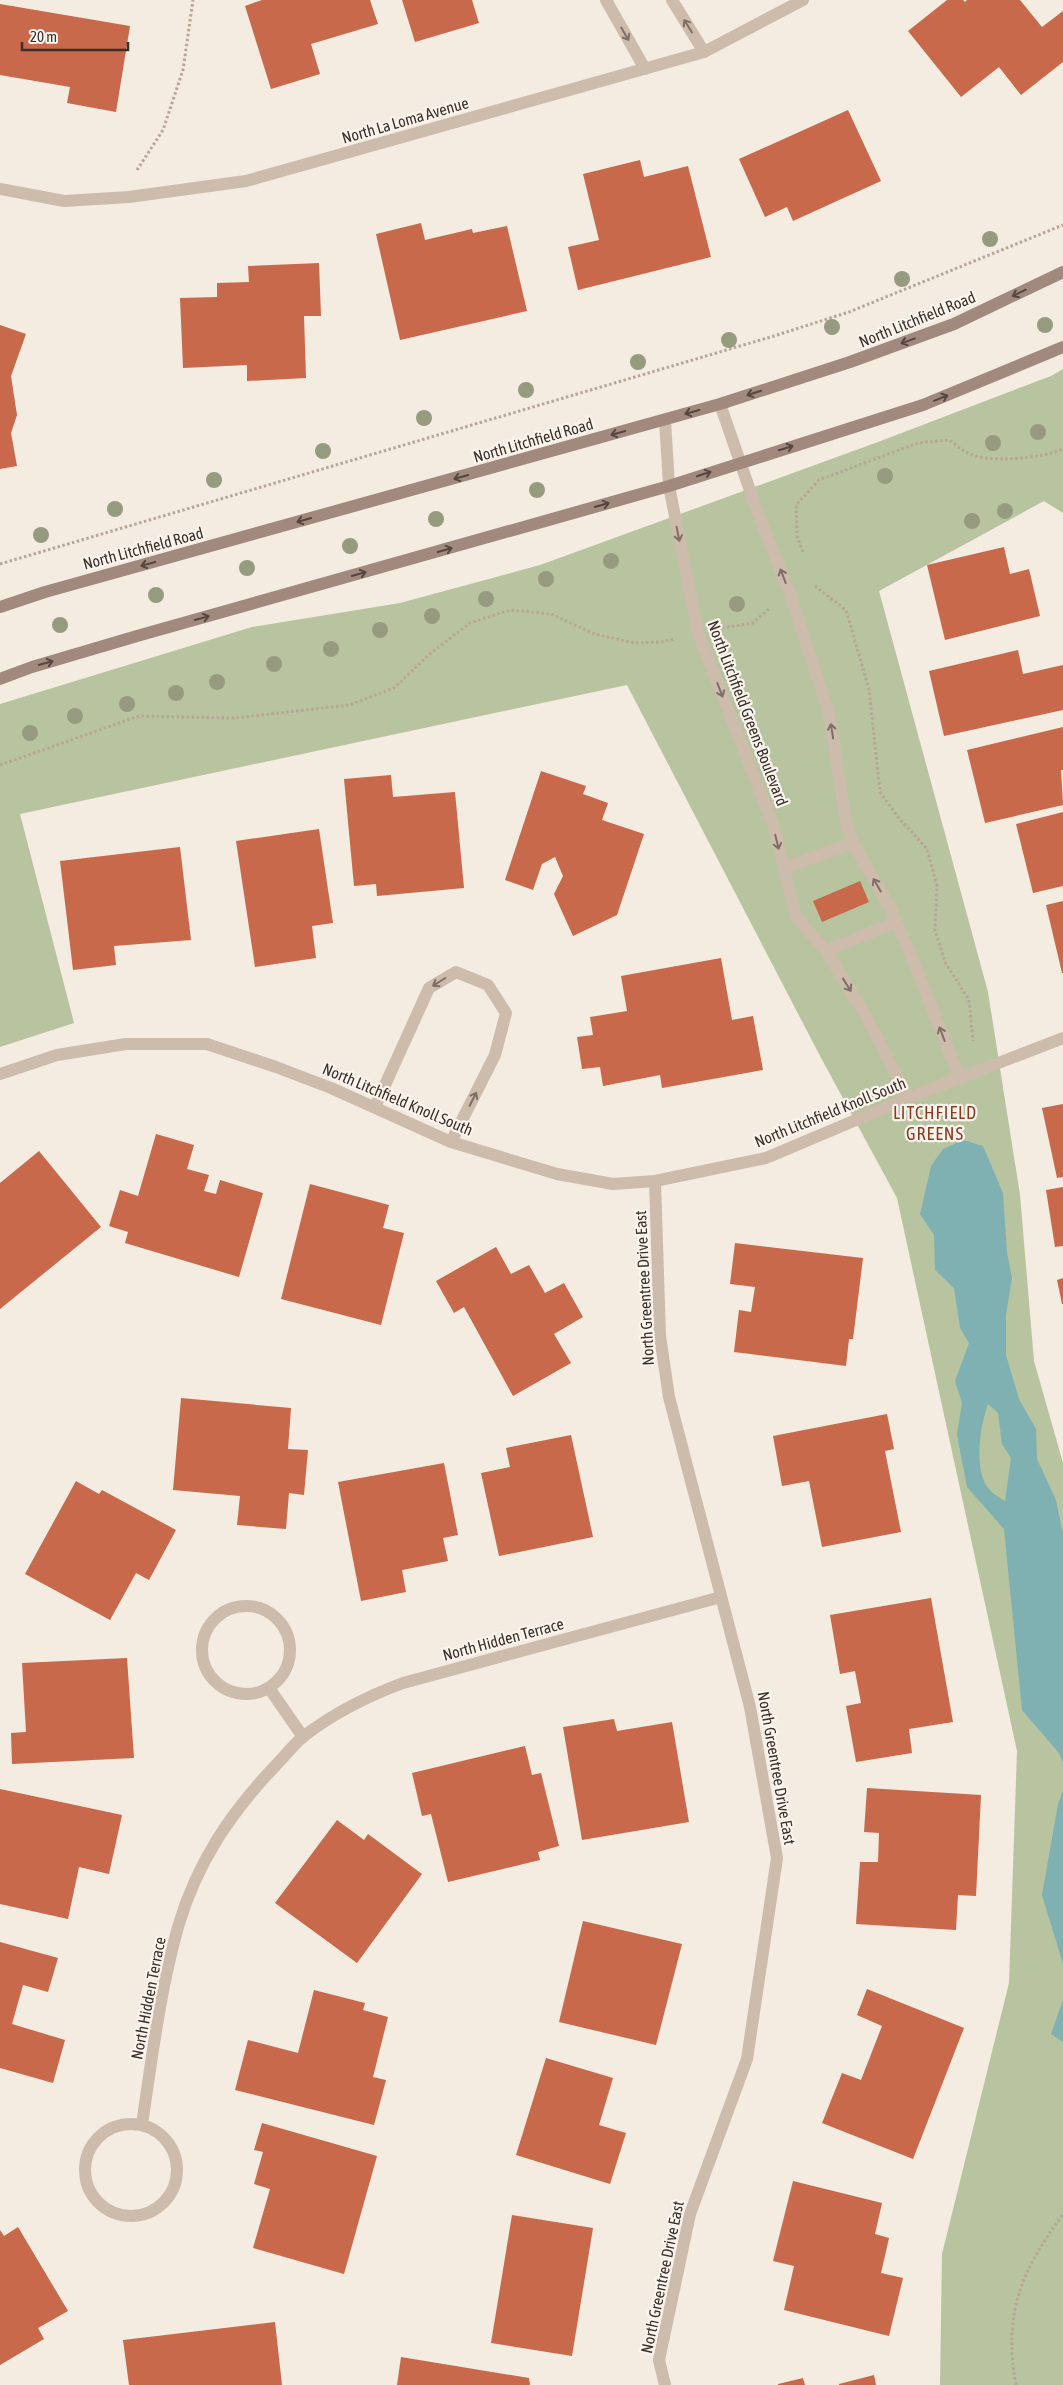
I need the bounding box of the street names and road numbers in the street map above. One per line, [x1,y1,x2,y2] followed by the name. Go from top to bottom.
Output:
[340,93,470,147] street label: North La Loma Avenue
[856,287,978,351] street label: North Litchfield Road
[471,414,595,466] street label: North Litchfield Road
[81,523,205,573] street label: North Litchfield Road
[704,618,792,808] street label: North Litchfield Greens Boulevard
[320,1059,476,1139] street label: North Litchfield Knoll South
[752,1073,908,1151] street label: North Litchfield Knoll South
[631,1210,657,1366] street label: North Greentree Drive East
[441,1614,565,1664] street label: North Hidden Terrace
[755,1690,799,1846] street label: North Greentree Drive East
[127,1935,169,2061] street label: North Hidden Terrace
[637,2199,687,2355] street label: North Greentree Drive East

